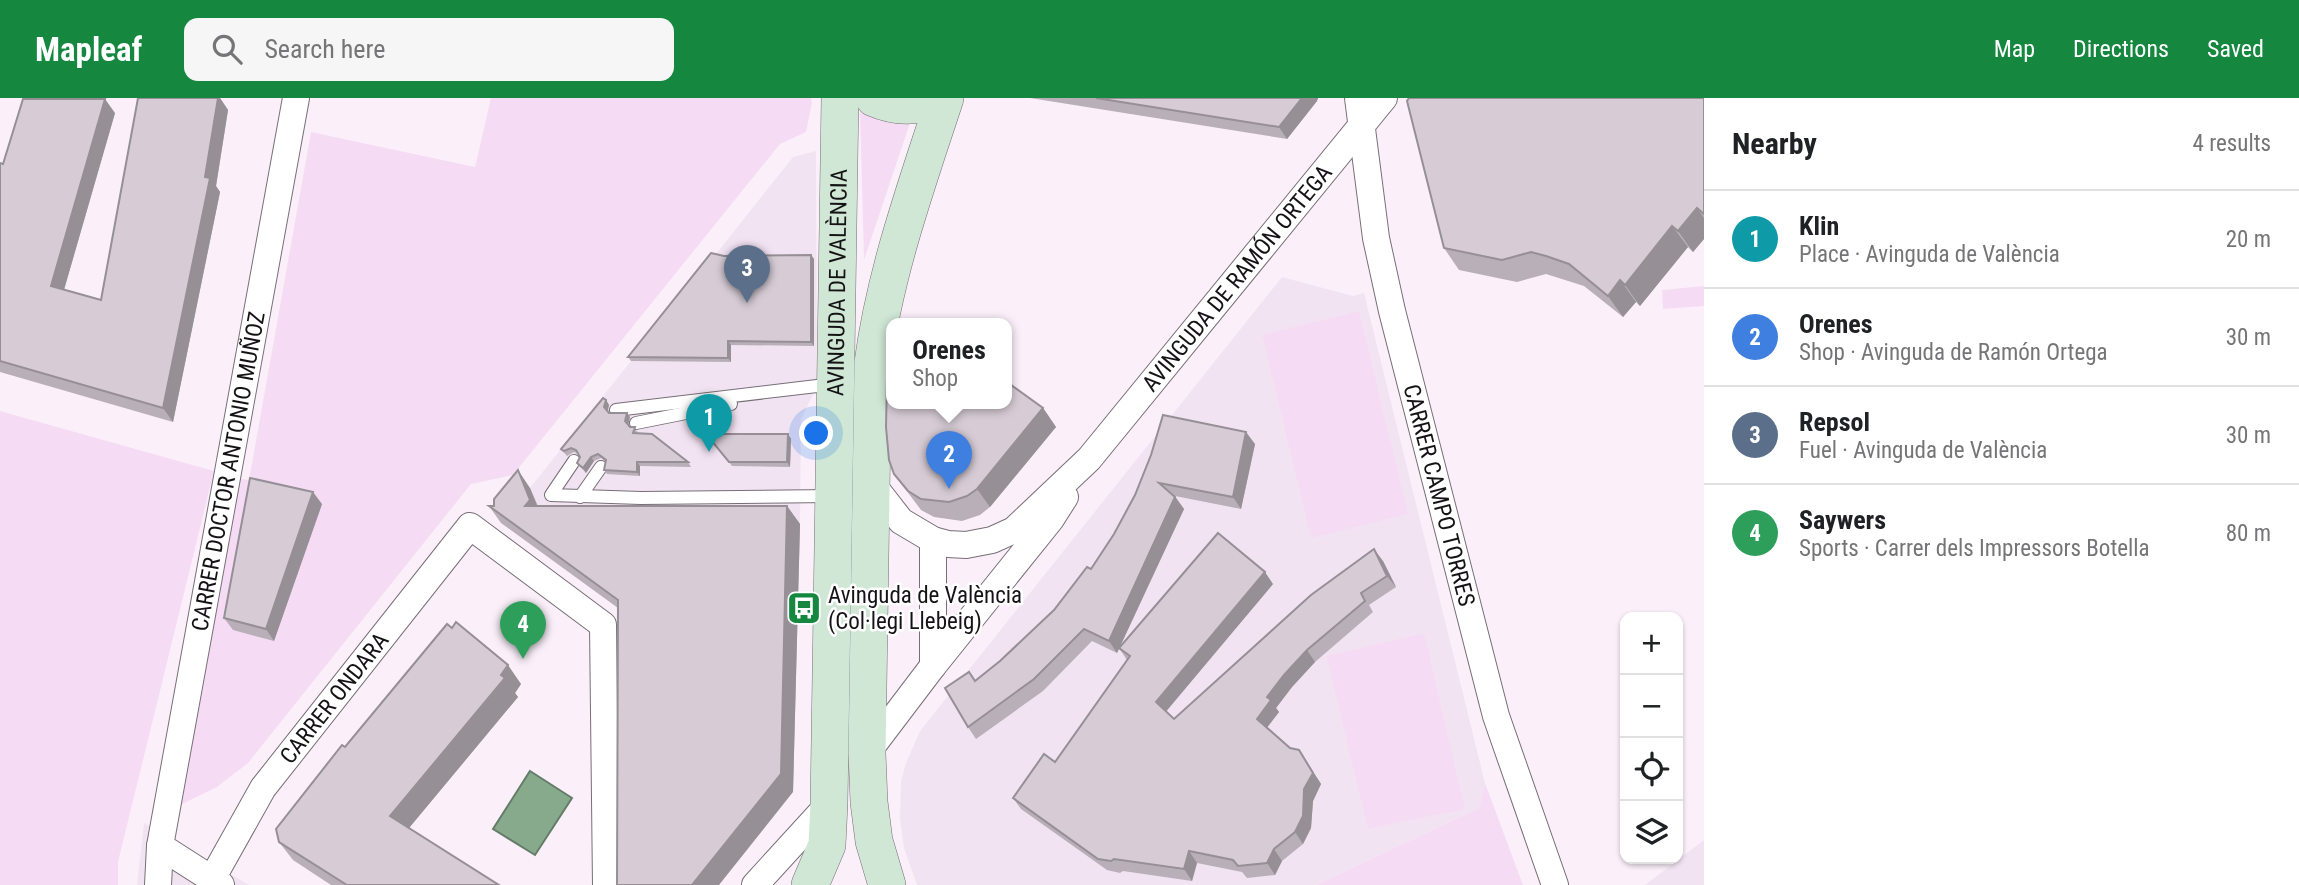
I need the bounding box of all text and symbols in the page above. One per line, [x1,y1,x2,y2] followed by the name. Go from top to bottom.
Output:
[184,18,674,81] search box
[35,30,142,69] text: Mapleaf
[208,30,246,68] icon: search
[264,34,385,64] text: Search here
[1994,35,2035,63] text: Map
[2073,35,2169,63] text: Directions
[2207,35,2264,63] text: Saved
[1732,126,1817,161] text: Nearby
[2193,130,2271,157] text: 4 results
[1137,160,1338,397] street label: AVINGUDA DE RAMÓN ORTEGA
[822,169,853,396] street label: AVINGUDA DE VALÈNCIA
[1799,211,1839,241] text: Klin
[1749,226,1761,253] text: 1
[2226,226,2271,253] text: 20 m
[1799,241,2060,268] text: Place · Avinguda de València
[724,245,770,303] pin: 3
[186,309,271,633] street label: CARRER DOCTOR ANTONIO MUÑOZ
[1799,309,1873,339] text: Orenes
[886,318,1012,409] popup
[1749,324,1761,351] text: 2
[2226,324,2271,351] text: 30 m
[912,335,986,365] text: Orenes
[1799,339,2108,366] text: Shop · Avinguda de Ramón Ortega
[912,365,958,392] text: Shop
[1397,381,1480,609] street label: CARRER CAMPO TORRES
[686,394,732,452] pin: 1
[1799,407,1870,437] text: Repsol
[799,416,833,450] your location
[1749,422,1761,449] text: 3
[2226,422,2271,449] text: 30 m
[926,431,972,489] pin: 2
[1799,437,2047,464] text: Fuel · Avinguda de València
[1799,505,1886,535] text: Saywers
[1749,520,1761,547] text: 4
[2226,520,2271,547] text: 80 m
[1799,535,2150,562] text: Sports · Carrer dels Impressors Botella
[828,582,1022,635] place label: Avinguda de València (Col·legi Llebeig)
[785,589,823,627] bus stop icon: Avinguda de València (Col·legi Llebeig)
[500,601,546,659] pin: 4
[1620,612,1683,864] map controls
[1620,612,1683,675] button: +
[274,627,395,769] street label: CARRER ONDARA
[1620,675,1683,738] button: −
[1620,738,1683,801] button: locate
[1620,801,1683,864] button: layers

